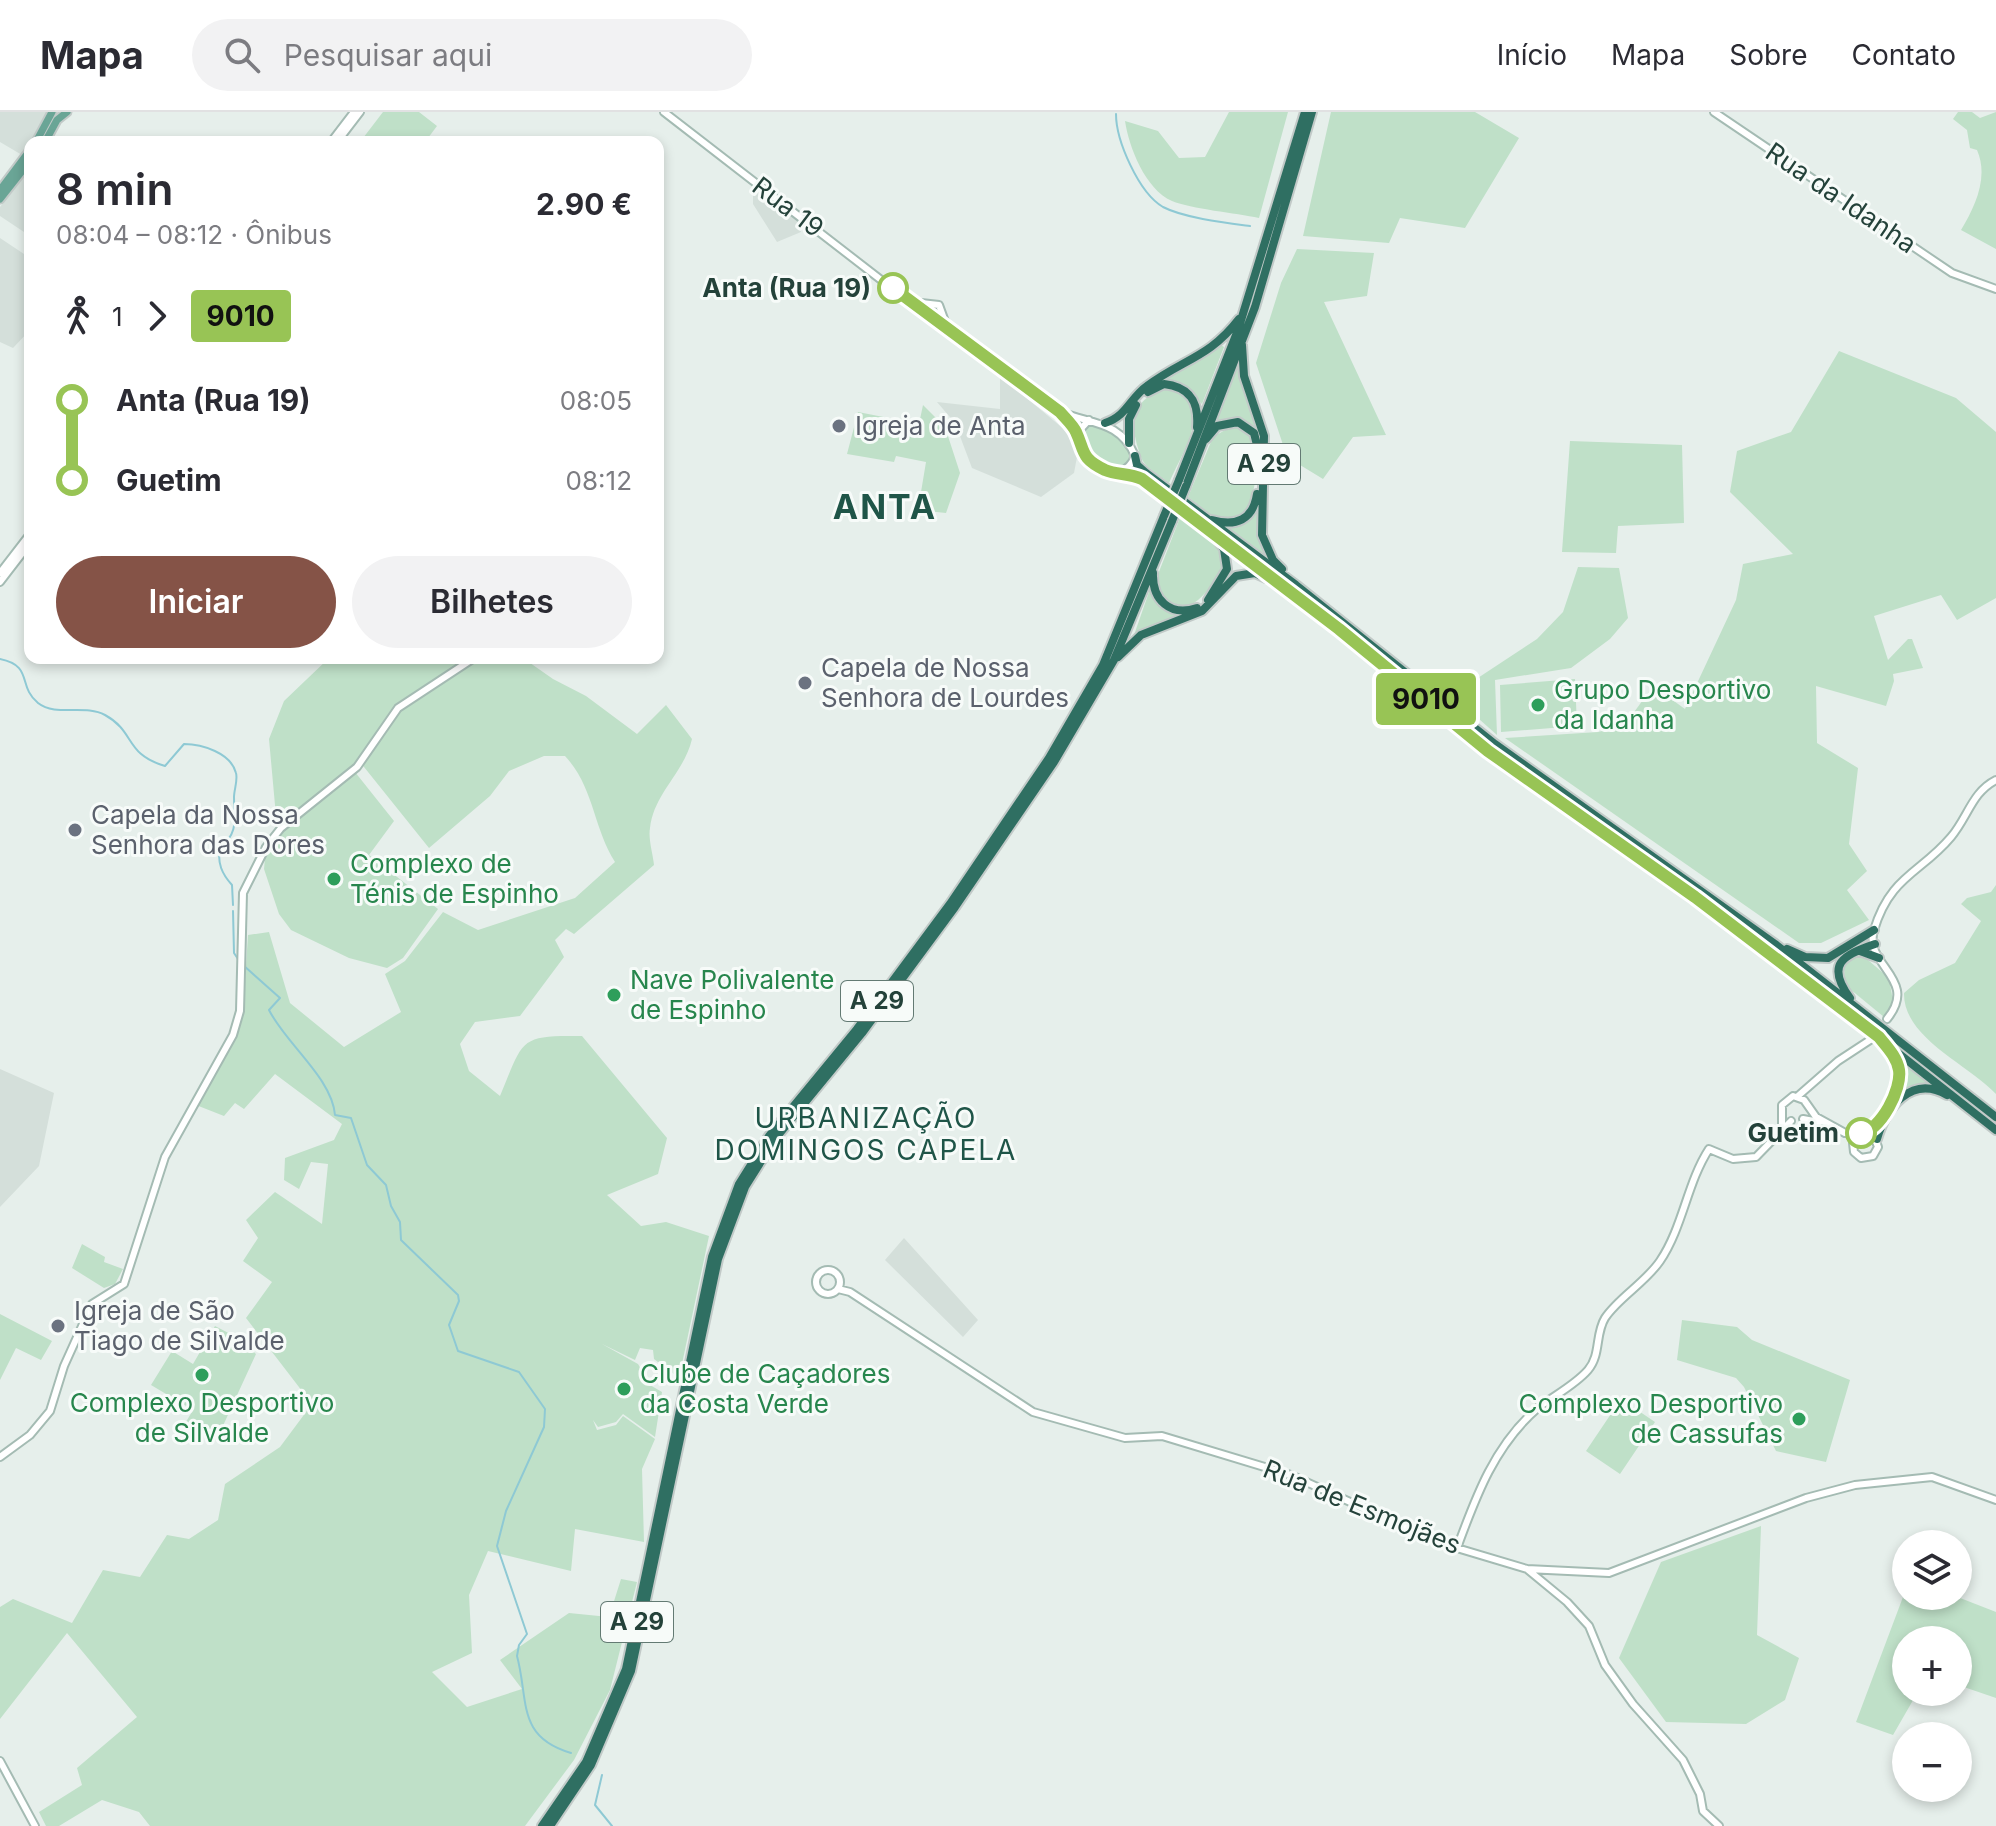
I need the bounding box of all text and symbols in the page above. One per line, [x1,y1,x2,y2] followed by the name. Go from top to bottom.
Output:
[192,19,752,91] search box
[40,32,144,78] text: Mapa
[220,33,264,77] icon: search
[284,37,492,73] text: Pesquisar aqui
[1497,38,1567,72] text: Início
[1611,38,1685,72] text: Mapa
[1729,38,1808,72] text: Sobre
[1852,38,1956,72] text: Contato
[1760,136,1922,259] street label: Rua da Idanha
[56,162,173,216] text: 8 min
[747,170,830,243] street label: Rua 19
[536,186,632,222] text: 2.90 €
[56,219,332,250] text: 08:04 – 08:12 · Ônibus
[702,272,871,303] place label: Anta (Rua 19)
[878,273,908,303] marker: Anta (Rua 19)
[56,294,100,338] icon: walk
[135,294,179,338] icon: forward
[207,299,275,333] text: 9010
[112,301,123,332] text: 1
[116,382,311,418] text: Anta (Rua 19)
[560,385,632,416] text: 08:05
[855,410,1026,441] place label: Igreja de Anta
[830,417,848,435] marker: Igreja de Anta
[1228,444,1300,484] road number: A 29
[116,462,222,498] text: Guetim
[566,465,632,496] text: 08:12
[833,486,937,527] district label: ANTA
[56,556,336,648] button: Iniciar
[352,556,632,648] button: Bilhetes
[821,652,1069,713] place label: Capela de Nossa Senhora de Lourdes
[1370,673,1482,725] line badge: 9010
[796,674,814,692] marker: Capela de Nossa Senhora de Lourdes
[1554,674,1771,735] place label: Grupo Desportivo da Idanha
[1392,682,1460,716] text: 9010
[1529,696,1547,714] marker: Grupo Desportivo da Idanha
[91,799,325,860] place label: Capela da Nossa Senhora das Dores
[66,821,84,839] marker: Capela da Nossa Senhora das Dores
[350,848,559,909] place label: Complexo de Ténis de Espinho
[325,870,343,888] marker: Complexo de Ténis de Espinho
[630,964,834,1025] place label: Nave Polivalente de Espinho
[841,981,913,1021] road number: A 29
[605,986,623,1004] marker: Nave Polivalente de Espinho
[715,1101,1017,1167] district label: URBANIZAÇÃO DOMINGOS CAPELA
[1748,1117,1839,1148] place label: Guetim
[1846,1118,1876,1148] marker: Guetim
[74,1295,285,1356] place label: Igreja de São Tiago de Silvalde
[49,1317,67,1335] marker: Igreja de São Tiago de Silvalde
[640,1358,891,1419] place label: Clube de Caçadores da Costa Verde
[193,1366,211,1384] marker: Complexo Desportivo de Silvalde
[615,1380,633,1398] marker: Clube de Caçadores da Costa Verde
[70,1387,334,1448] place label: Complexo Desportivo de Silvalde
[1518,1388,1783,1449] place label: Complexo Desportivo de Cassufas
[1790,1410,1808,1428] marker: Complexo Desportivo de Cassufas
[1259,1453,1465,1560] street label: Rua de Esmojães
[1892,1530,1972,1802] map controls
[1892,1530,1972,1610] button: layers
[601,1602,673,1642] road number: A 29
[1892,1626,1972,1706] button: +
[1892,1722,1972,1802] button: −

